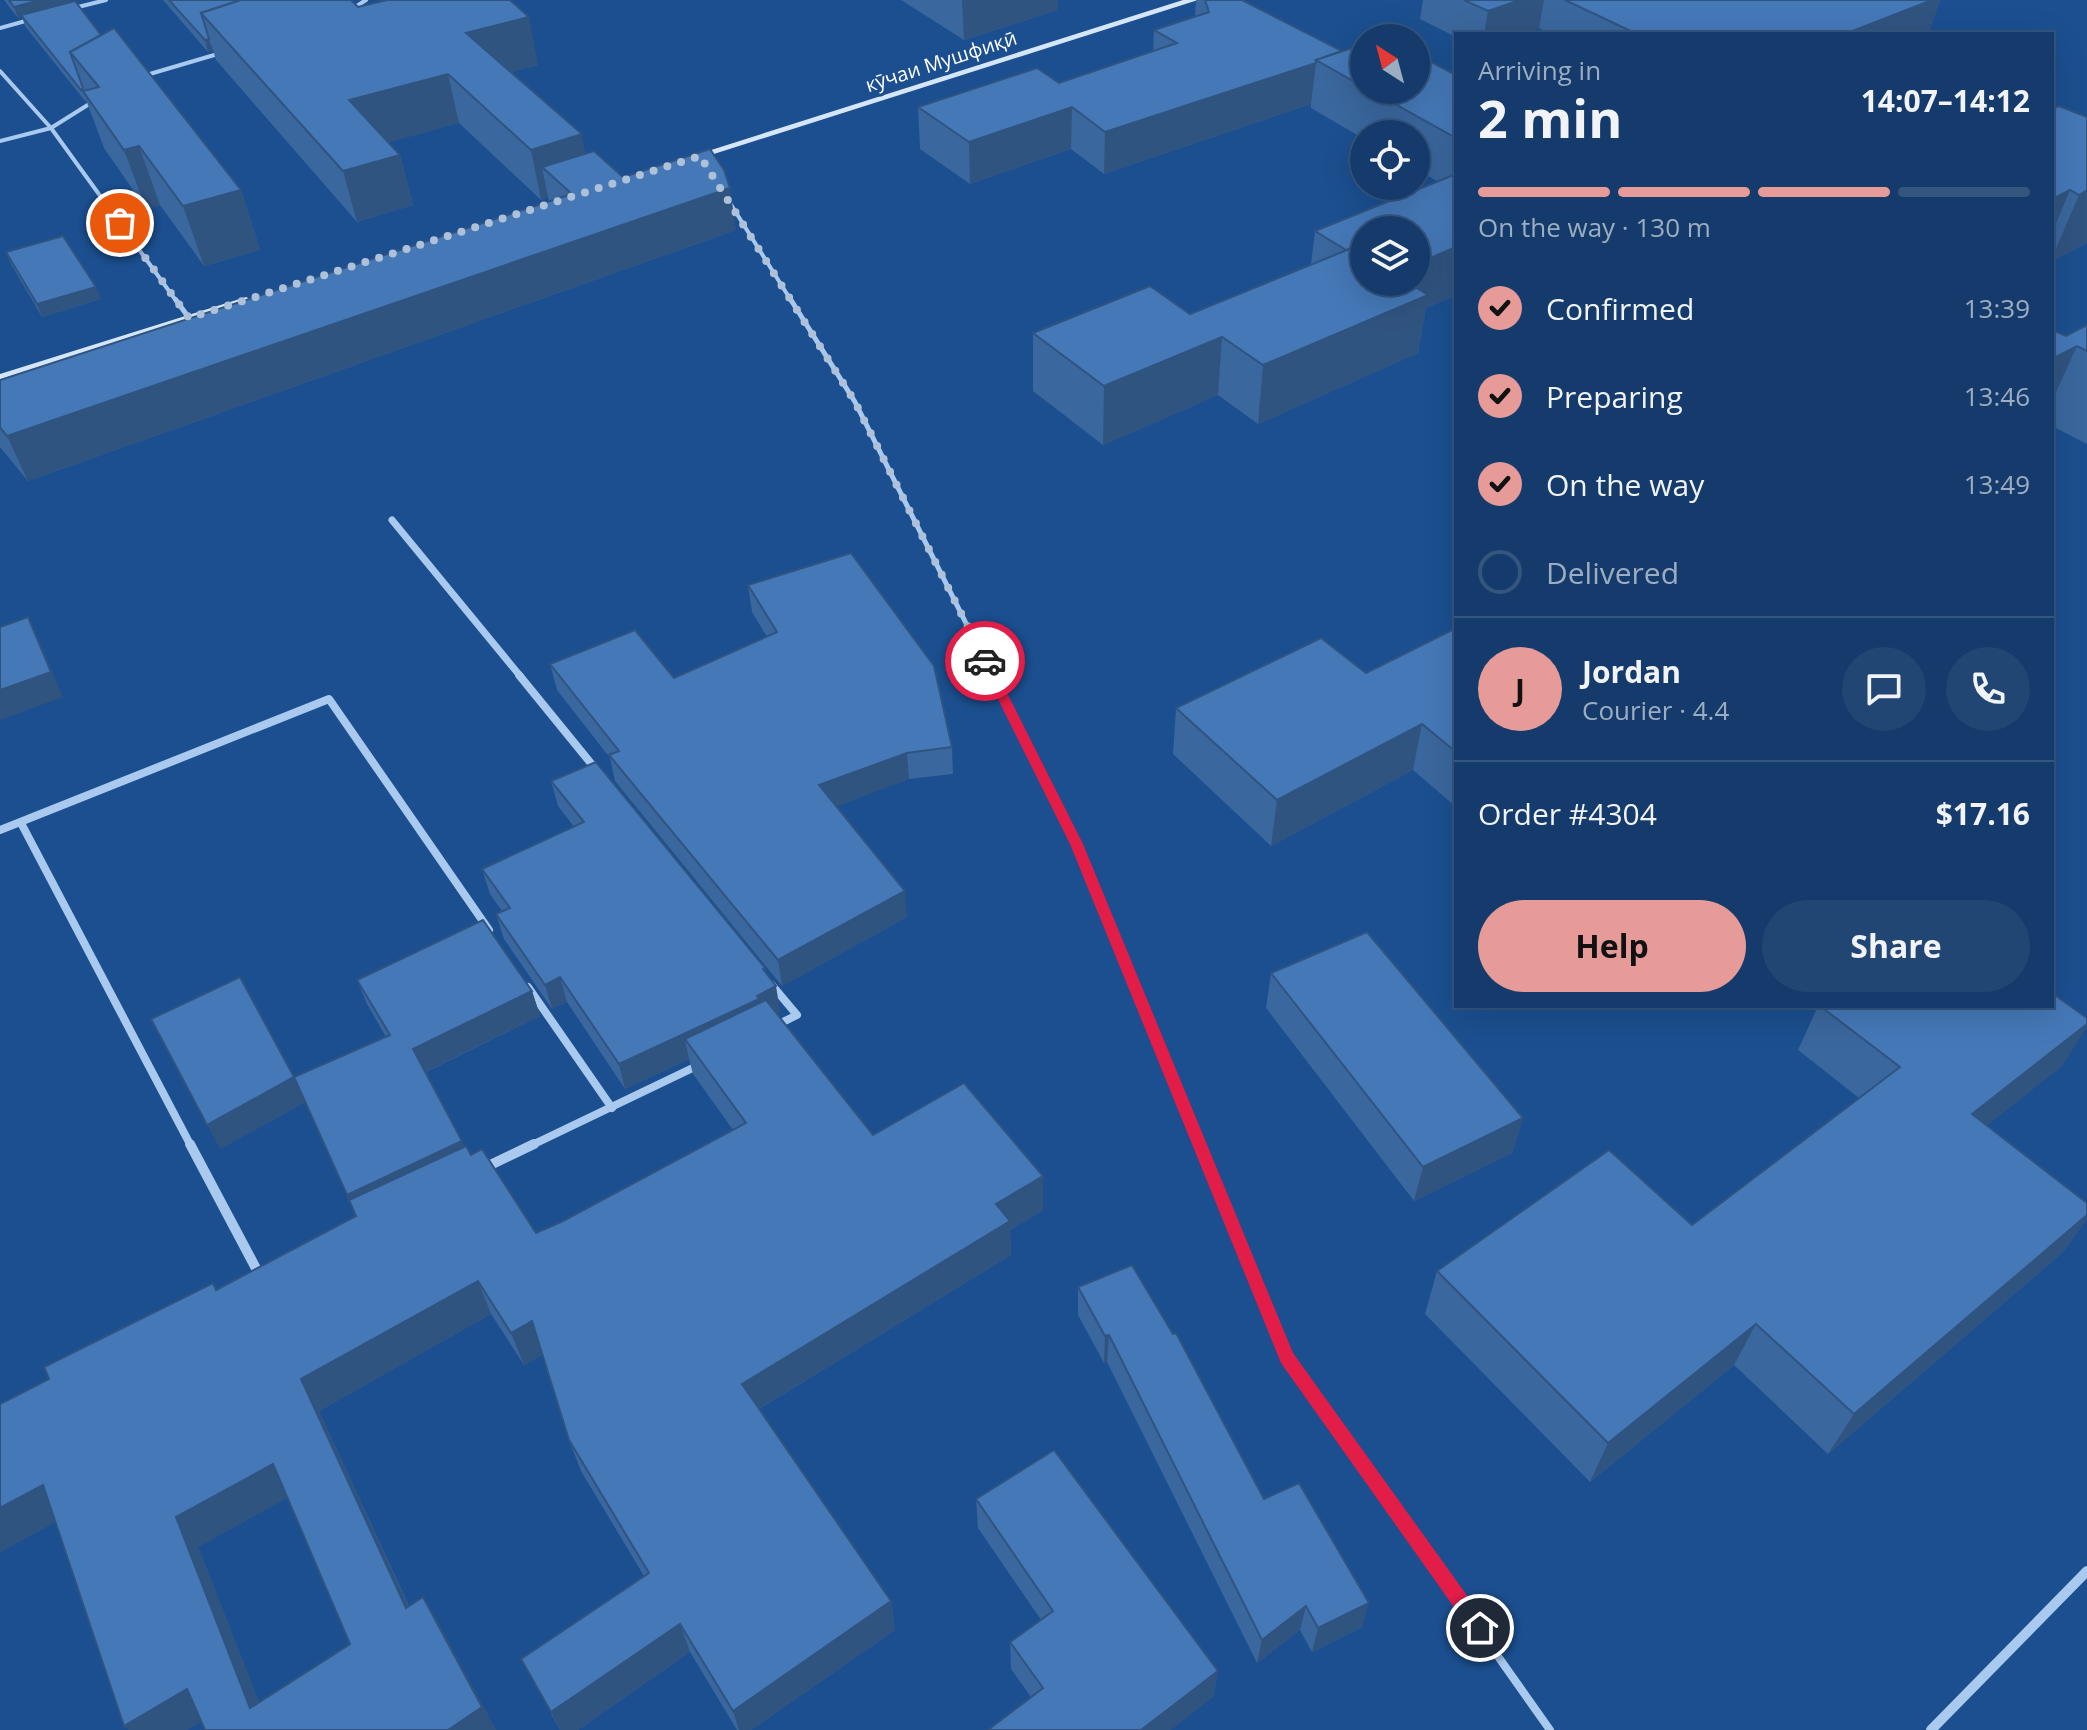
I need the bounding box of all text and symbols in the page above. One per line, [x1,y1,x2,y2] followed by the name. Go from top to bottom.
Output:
[862,24,1020,98] street label: кӯчаи Мушфиқӣ
[1350,24,1430,104] north arrow
[1350,24,1430,296] map controls
[1478,52,1601,88] text: Arriving in
[1861,80,2030,121] text: 14:07–14:12
[1478,82,1622,153] text: 2 min
[1350,120,1430,200] button: locate
[86,189,154,257] pin
[98,201,142,245] icon: bag
[1478,209,1711,245] text: On the way · 130 m
[1350,216,1430,296] button: layers
[1478,286,1522,330] icon: check
[1546,288,1694,329] text: Confirmed
[1964,290,2030,326] text: 13:39
[1478,374,1522,418] icon: check
[1546,376,1683,417] text: Preparing
[1964,378,2030,414] text: 13:46
[1478,462,1522,506] icon: check
[1546,464,1704,505] text: On the way
[1964,466,2030,502] text: 13:49
[1546,552,1679,593] text: Delivered
[945,621,1025,701] courier
[963,639,1007,683] icon: car
[1842,647,1926,731] button: chat
[1946,647,2030,731] button: phone
[1582,651,1681,692] text: Jordan
[1515,669,1525,710] text: J
[1582,692,1729,728] text: Courier · 4.4
[1478,793,1657,834] text: Order #4304
[1936,793,2030,834] text: $17.16
[1478,900,1746,992] button: Help
[1762,900,2030,992] button: Share
[1446,1594,1514,1662] pin
[1458,1606,1502,1650] icon: home

